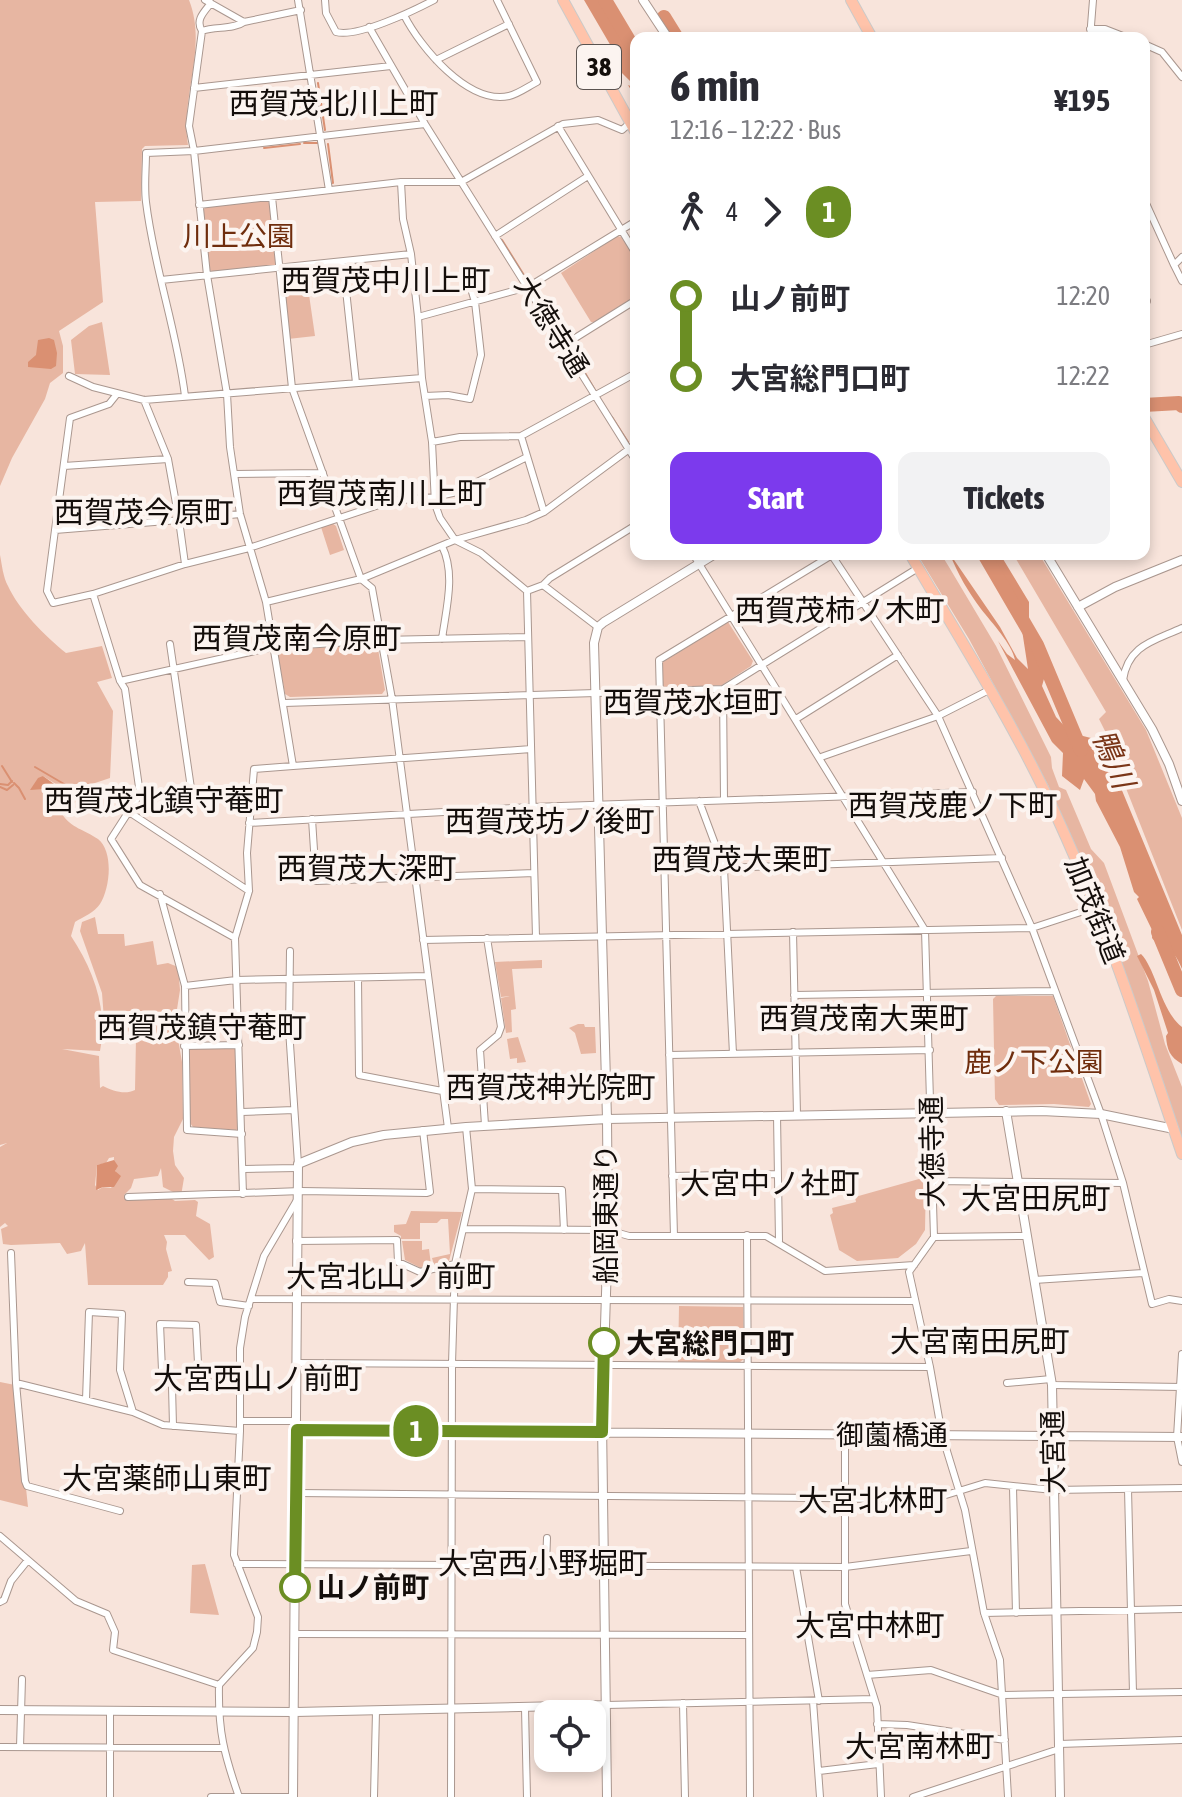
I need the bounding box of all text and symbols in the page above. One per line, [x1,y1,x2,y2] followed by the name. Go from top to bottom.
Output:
[577,45,621,89] road number: 38
[670,60,760,110] text: 6 min
[1054,83,1110,117] text: ¥195
[229,86,439,120] district label: 西賀茂北川上町
[670,115,841,145] text: 12:16 – 12:22 · Bus
[670,190,714,234] icon: walk
[750,190,794,234] icon: forward
[822,196,835,228] text: 1
[726,197,738,227] text: 4
[183,220,295,252] park label: 川上公園
[281,263,491,297] district label: 西賀茂中川上町
[509,270,595,382] street label: 大徳寺通
[730,281,850,315] text: 山ノ前町
[1056,281,1110,311] text: 12:20
[730,361,910,395] text: 大宮総門口町
[1056,361,1110,391] text: 12:22
[670,452,882,544] button: Start
[898,452,1110,544] button: Tickets
[277,476,487,510] district label: 西賀茂南川上町
[54,495,234,529] district label: 西賀茂今原町
[735,593,945,627] district label: 西賀茂柿ノ木町
[192,621,402,655] district label: 西賀茂南今原町
[603,685,783,719] district label: 西賀茂水垣町
[1087,724,1142,796] water label: 鴨川
[44,783,284,817] district label: 西賀茂北鎮守菴町
[848,788,1058,822] district label: 西賀茂鹿ノ下町
[445,804,655,838] district label: 西賀茂坊ノ後町
[652,842,832,876] district label: 西賀茂大栗町
[277,851,457,885] district label: 西賀茂大深町
[1059,852,1131,968] street label: 加茂街道
[759,1001,969,1035] district label: 西賀茂南大栗町
[97,1010,307,1044] district label: 西賀茂鎮守菴町
[964,1046,1104,1078] park label: 鹿ノ下公園
[446,1070,656,1104] district label: 西賀茂神光院町
[915,1096,949,1208] street label: 大徳寺通
[590,1144,622,1284] street label: 船岡東通り
[680,1166,860,1200] district label: 大宮中ノ社町
[961,1181,1111,1215] district label: 大宮田尻町
[286,1259,496,1293] district label: 大宮北山ノ前町
[890,1324,1070,1358] district label: 大宮南田尻町
[626,1327,794,1359] place label: 大宮総門口町
[589,1328,619,1358] marker: 大宮総門口町
[153,1361,363,1395] district label: 大宮西山ノ前町
[390,1405,442,1457] line badge: 1
[1036,1410,1070,1494] street label: 大宮通
[409,1415,423,1447] text: 1
[836,1419,948,1451] street label: 御薗橋通
[62,1461,272,1495] district label: 大宮薬師山東町
[798,1483,948,1517] district label: 大宮北林町
[438,1546,648,1580] district label: 大宮西小野堀町
[317,1571,429,1603] place label: 山ノ前町
[280,1572,310,1602] marker: 山ノ前町
[795,1608,945,1642] district label: 大宮中林町
[534,1700,606,1772] map controls
[534,1700,606,1772] button: locate
[845,1729,995,1763] district label: 大宮南林町

